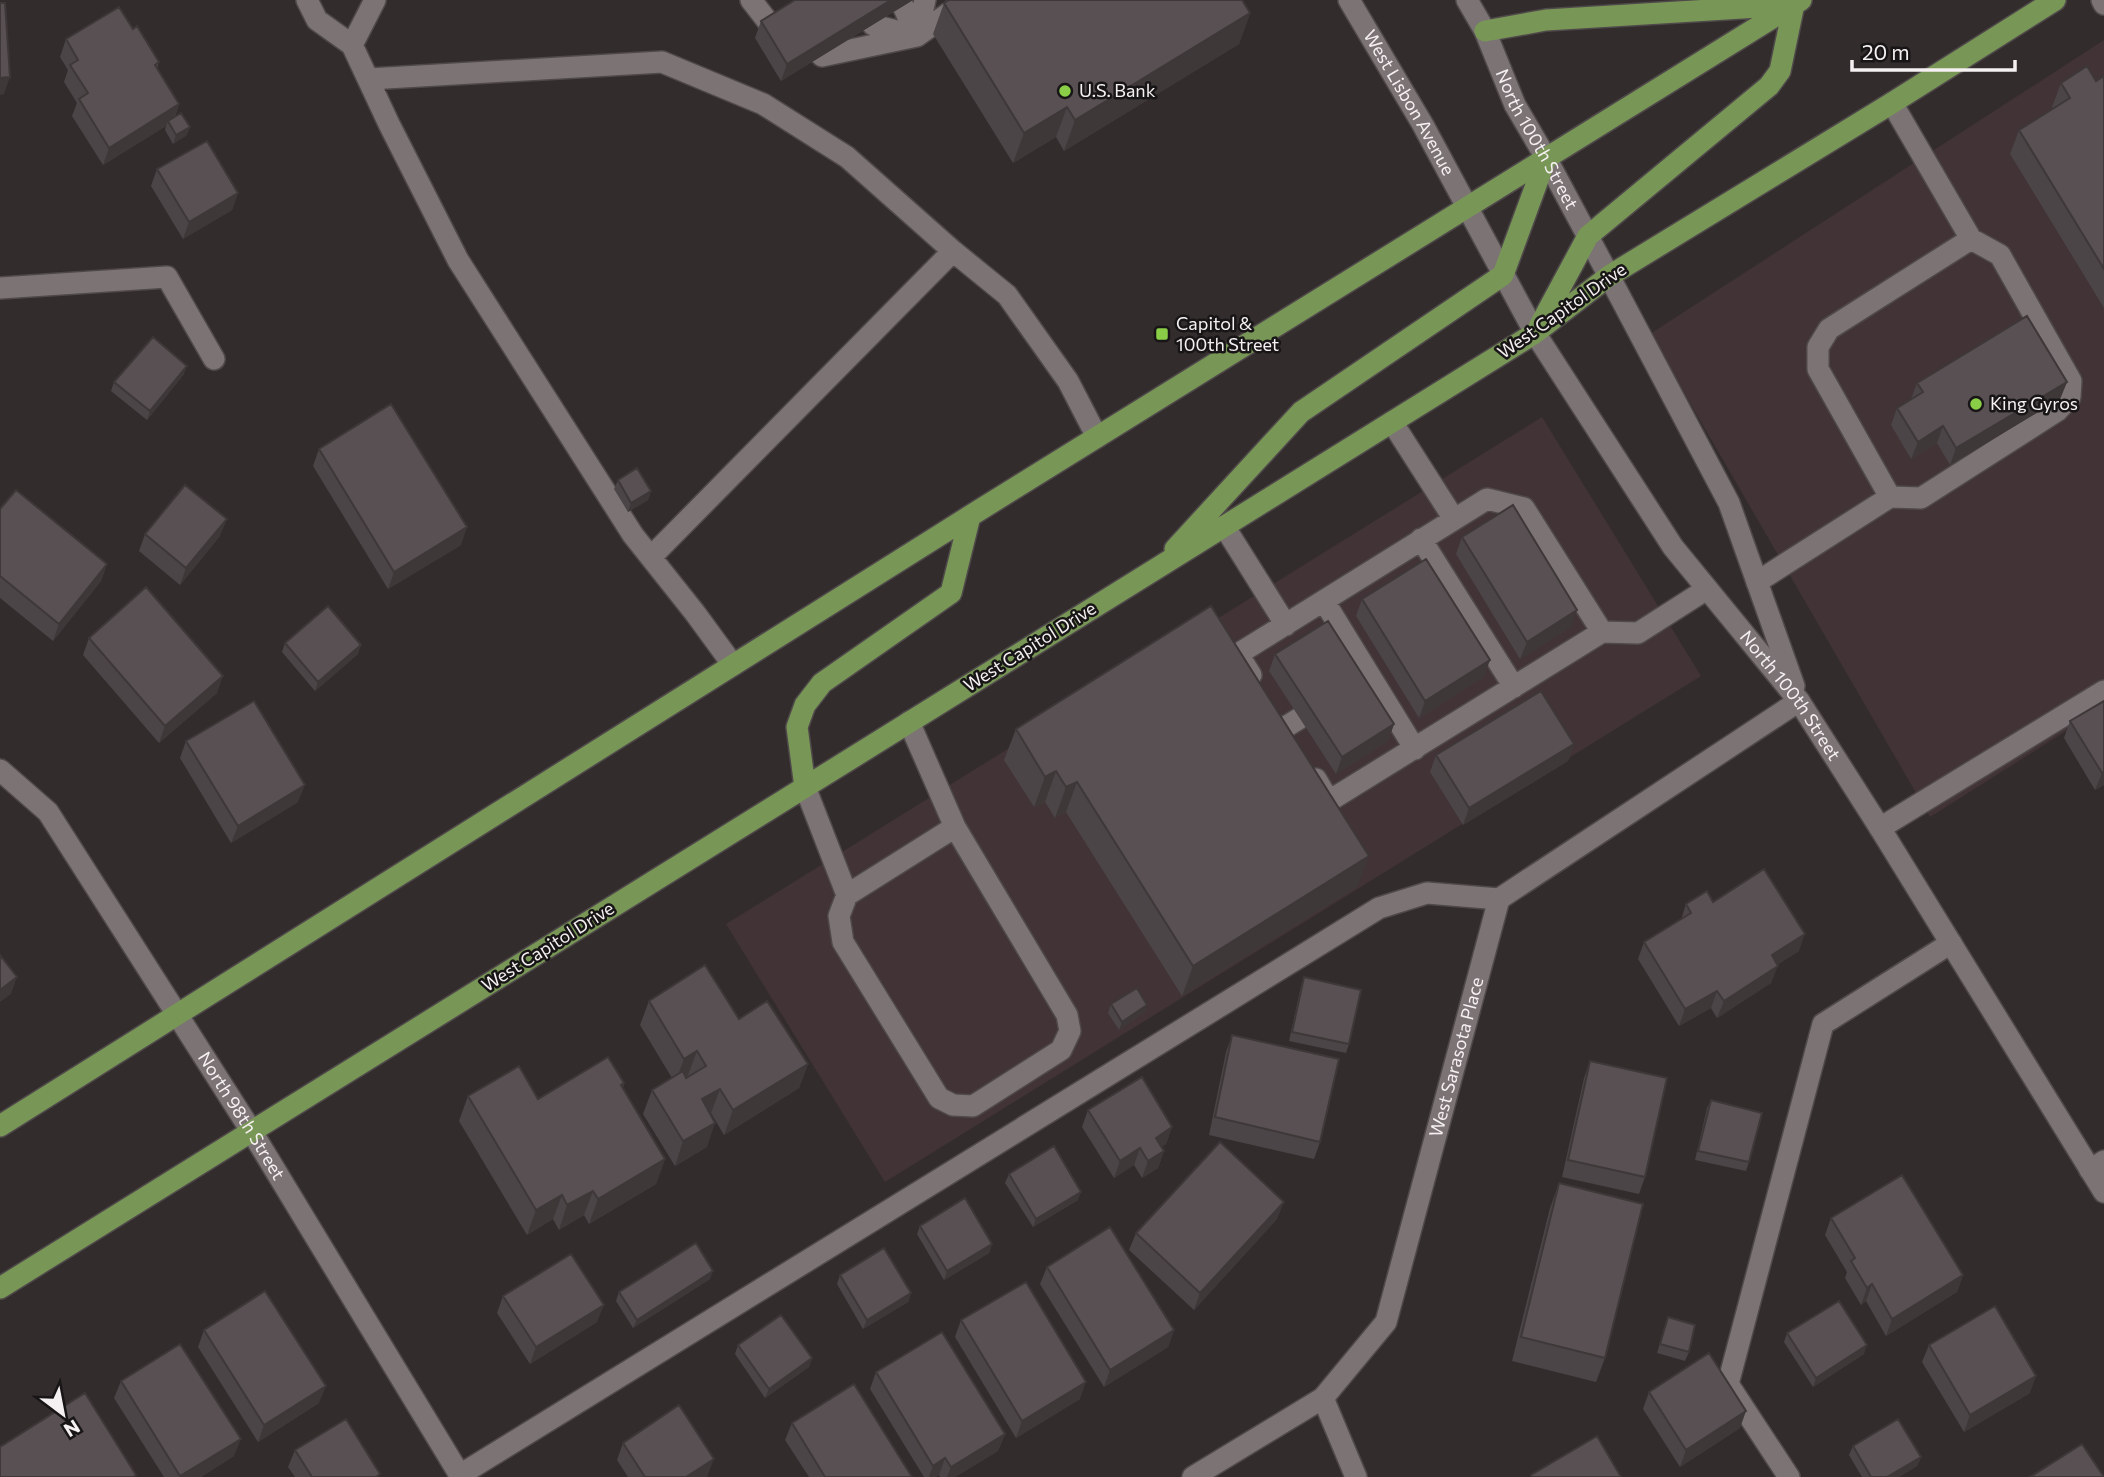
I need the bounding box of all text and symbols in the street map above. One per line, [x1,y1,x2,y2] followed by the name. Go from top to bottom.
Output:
[1359,26,1460,179] street label: West Lisbon Avenue
[1852,28,2015,72] scale bar
[1862,39,1910,64] text: 20 m
[1492,66,1583,213] street label: North 100th Street
[1079,79,1156,101] place label: U.S. Bank
[1057,83,1073,99] marker: U.S. Bank
[1493,258,1630,363] street label: West Capitol Drive
[1176,312,1279,355] place label: Capitol & 100th Street
[1154,326,1170,342] marker: Capitol & 100th Street
[1990,392,2078,414] place label: King Gyros
[1968,396,1984,412] marker: King Gyros
[959,597,1100,696] street label: West Capitol Drive
[1736,626,1846,764] street label: North 100th Street
[477,897,618,996] street label: West Capitol Drive
[1424,974,1488,1139] street label: West Sarasota Place
[194,1047,290,1183] street label: North 98th Street
[28,1379,98,1449] north arrow
[60,1415,84,1442] text: N

